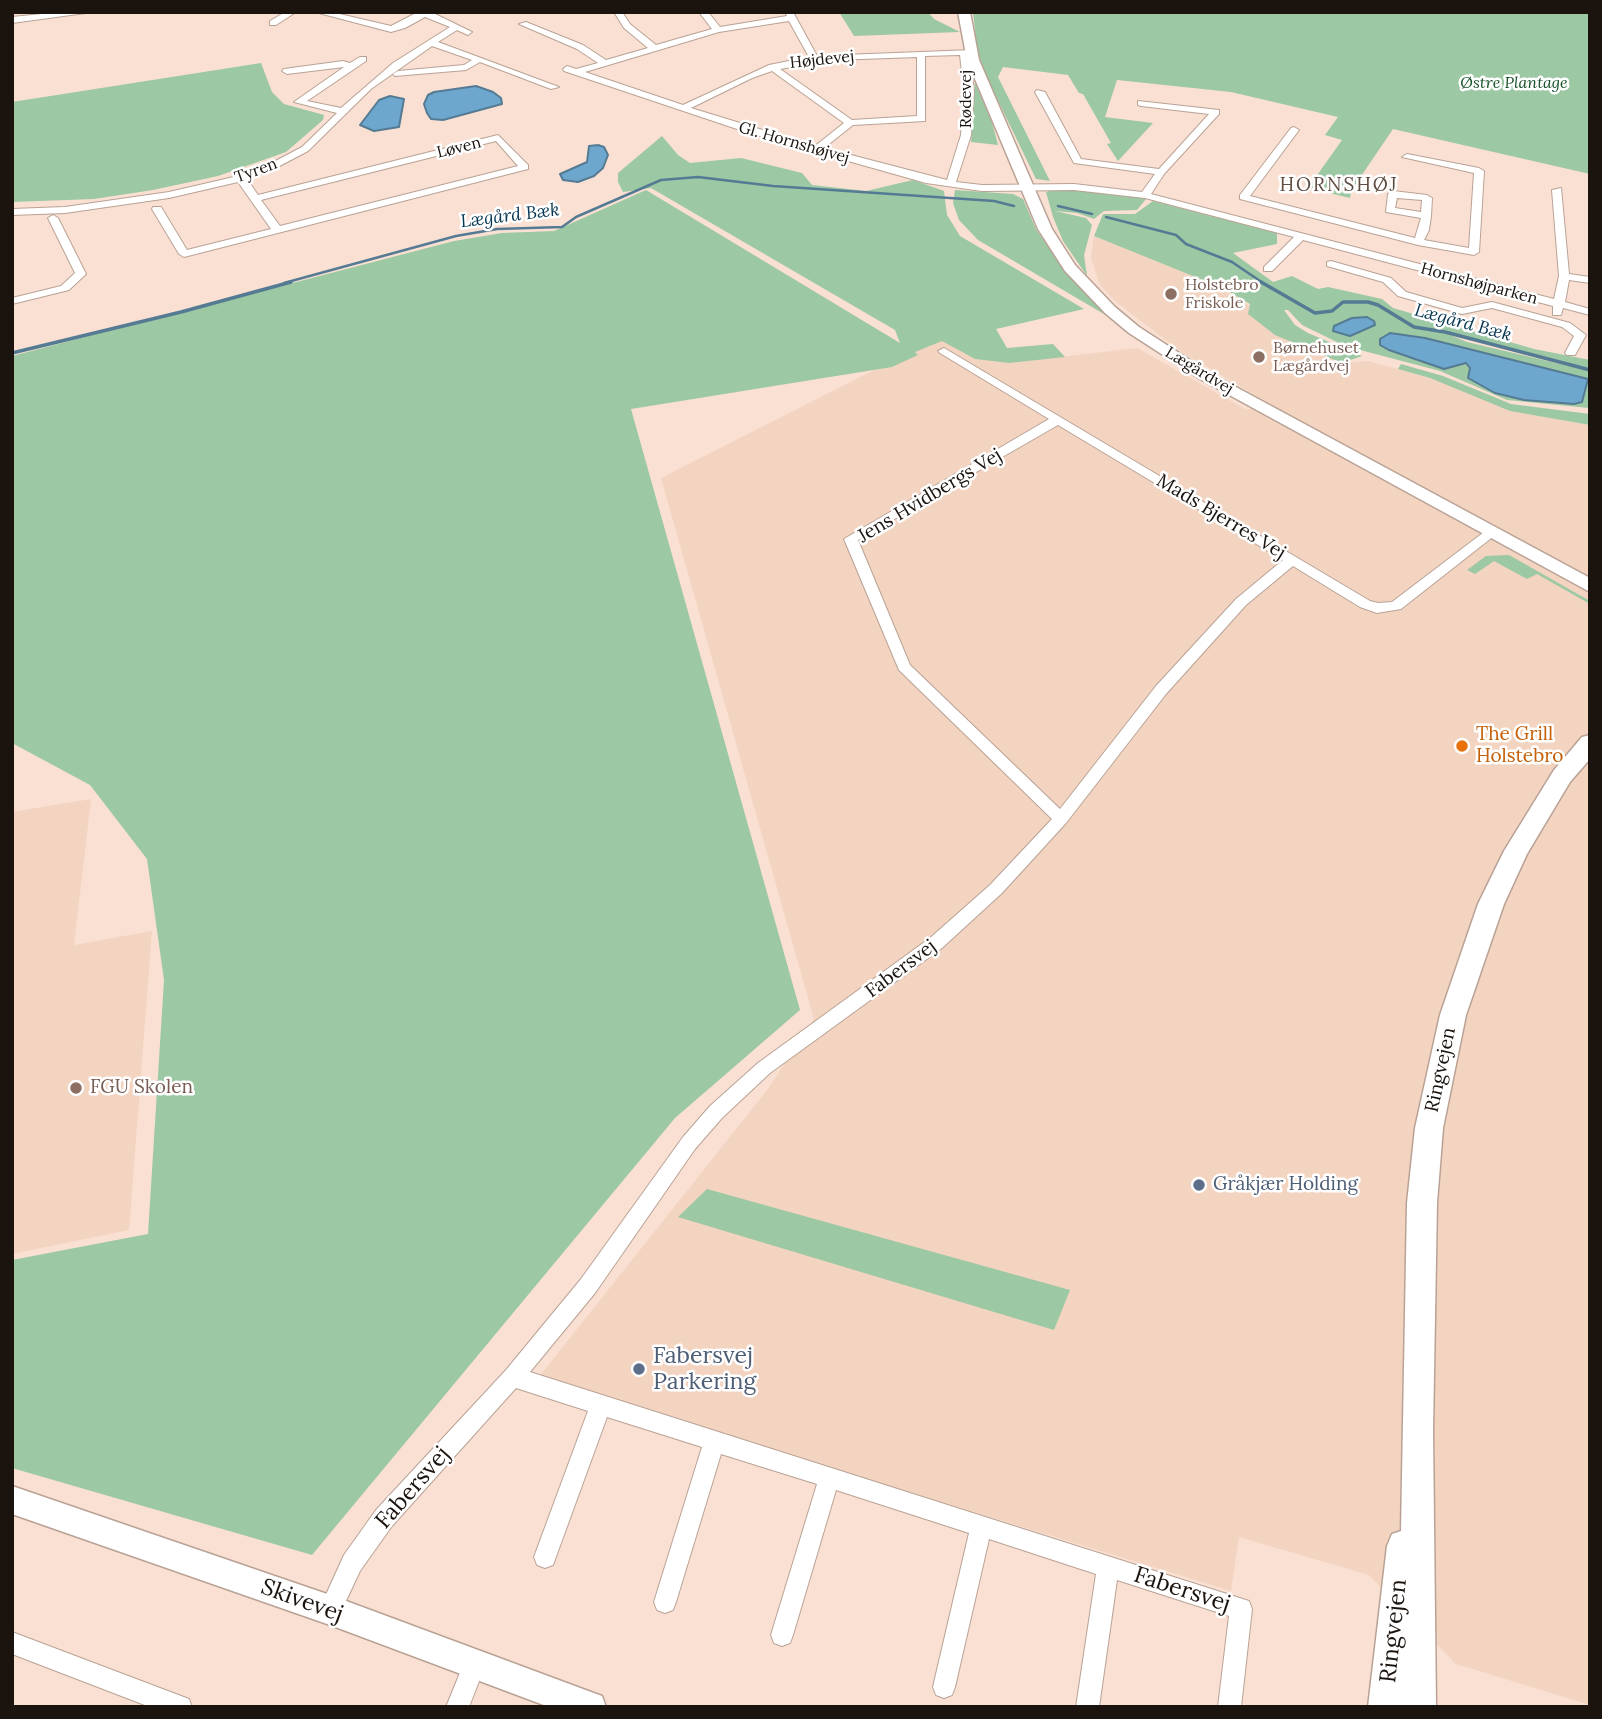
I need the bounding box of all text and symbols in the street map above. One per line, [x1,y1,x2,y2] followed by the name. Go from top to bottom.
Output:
[789,47,855,73] street label: Højdevej
[956,70,976,128] street label: Rødevej
[1460,73,1568,93] park label: Østre Plantage
[736,118,852,168] street label: Gl. Hornshøjvej
[435,133,483,163] street label: Løven
[232,154,280,188] street label: Tyren
[1280,175,1398,197] district label: HORNSHØJ
[459,199,561,233] water label: Lægård Bæk
[1418,259,1540,309] street label: Hornshøjparken
[1185,275,1259,313] place label: Holstebro Friskole
[1163,286,1179,302] marker: Holstebro Friskole
[1412,300,1514,346] water label: Lægård Bæk
[1273,338,1359,376] place label: Børnehuset Lægårdvej
[1161,343,1237,399] street label: Lægårdvej
[1251,349,1267,365] marker: Børnehuset Lægårdvej
[854,444,1006,548] street label: Jens Hvidbergs Vej
[1152,469,1290,565] street label: Mads Bjerres Vej
[1476,724,1563,768] place label: The Grill Holstebro
[1454,738,1470,754] marker: The Grill Holstebro
[861,935,941,1003] street label: Fabersvej
[1421,1026,1461,1114] street label: Ringvejen
[90,1077,193,1099] place label: FGU Skolen
[68,1080,84,1096] marker: FGU Skolen
[1213,1174,1358,1196] place label: Gråkjær Holding
[1191,1177,1207,1193] marker: Gråkjær Holding
[653,1342,756,1396] place label: Fabersvej Parkering
[631,1361,647,1377] marker: Fabersvej Parkering
[370,1441,456,1535] street label: Fabersvej
[1130,1561,1234,1619] street label: Fabersvej
[257,1573,347,1629] street label: Skivevej
[1375,1578,1413,1684] street label: Ringvejen

